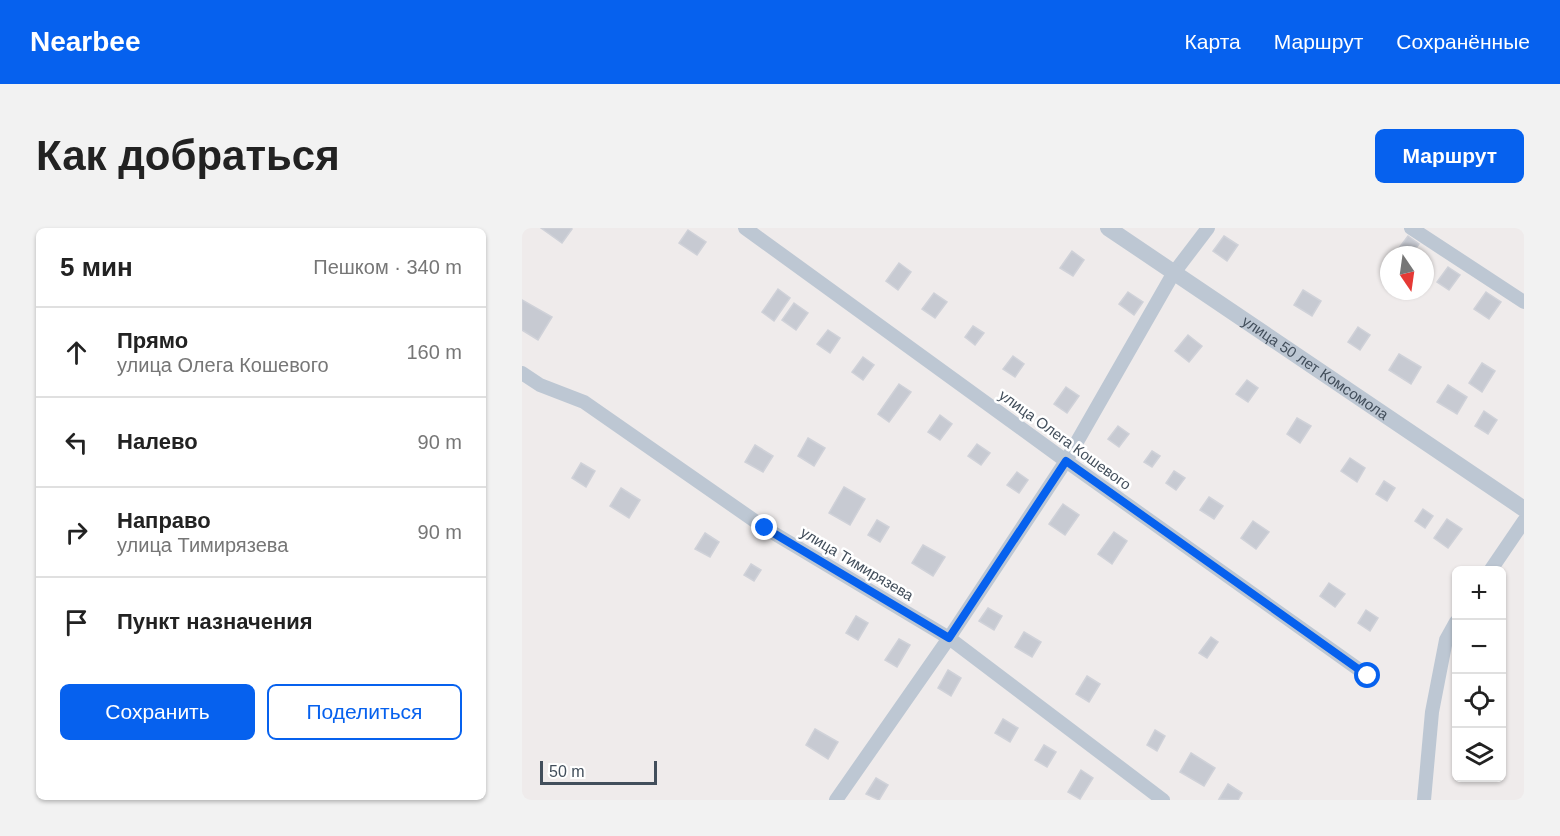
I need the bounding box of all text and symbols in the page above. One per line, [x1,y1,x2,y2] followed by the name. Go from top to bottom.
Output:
[30,26,141,57] text: Nearbee
[1185,30,1241,53] text: Карта
[1274,30,1363,53] text: Маршрут
[1396,30,1530,53] text: Сохранённые
[1375,129,1524,183] button: Маршрут
[36,132,340,179] text: Как добраться
[1380,246,1434,300] north arrow
[60,252,133,282] text: 5 мин
[313,256,462,278] text: Пешком · 340 m
[1239,312,1392,423] street label: улица 50 лет Комсомола
[117,328,188,353] text: Прямо
[60,336,93,369] icon: ahead
[406,341,462,363] text: 160 m
[117,354,329,376] text: улица Олега Кошевого
[996,386,1134,493] street label: улица Олега Кошевого
[60,426,93,459] icon: left
[117,429,198,454] text: Налево
[418,431,462,453] text: 90 m
[117,508,211,533] text: Направо
[751,514,777,540] route end
[60,516,93,549] icon: right
[418,521,462,543] text: 90 m
[798,523,917,604] street label: улица Тимирязева
[117,534,288,556] text: улица Тимирязева
[1452,566,1506,782] map controls
[1452,566,1506,620] button: +
[60,606,93,639] icon: arrive
[117,609,313,634] text: Пункт назначения
[1452,620,1506,674] button: −
[1354,662,1380,688] route start
[1452,674,1506,728] button: locate
[60,684,255,740] button: Сохранить
[267,684,462,740] button: Поделиться
[1452,728,1506,782] button: layers
[540,758,657,786] scale bar
[549,763,585,780] text: 50 m

